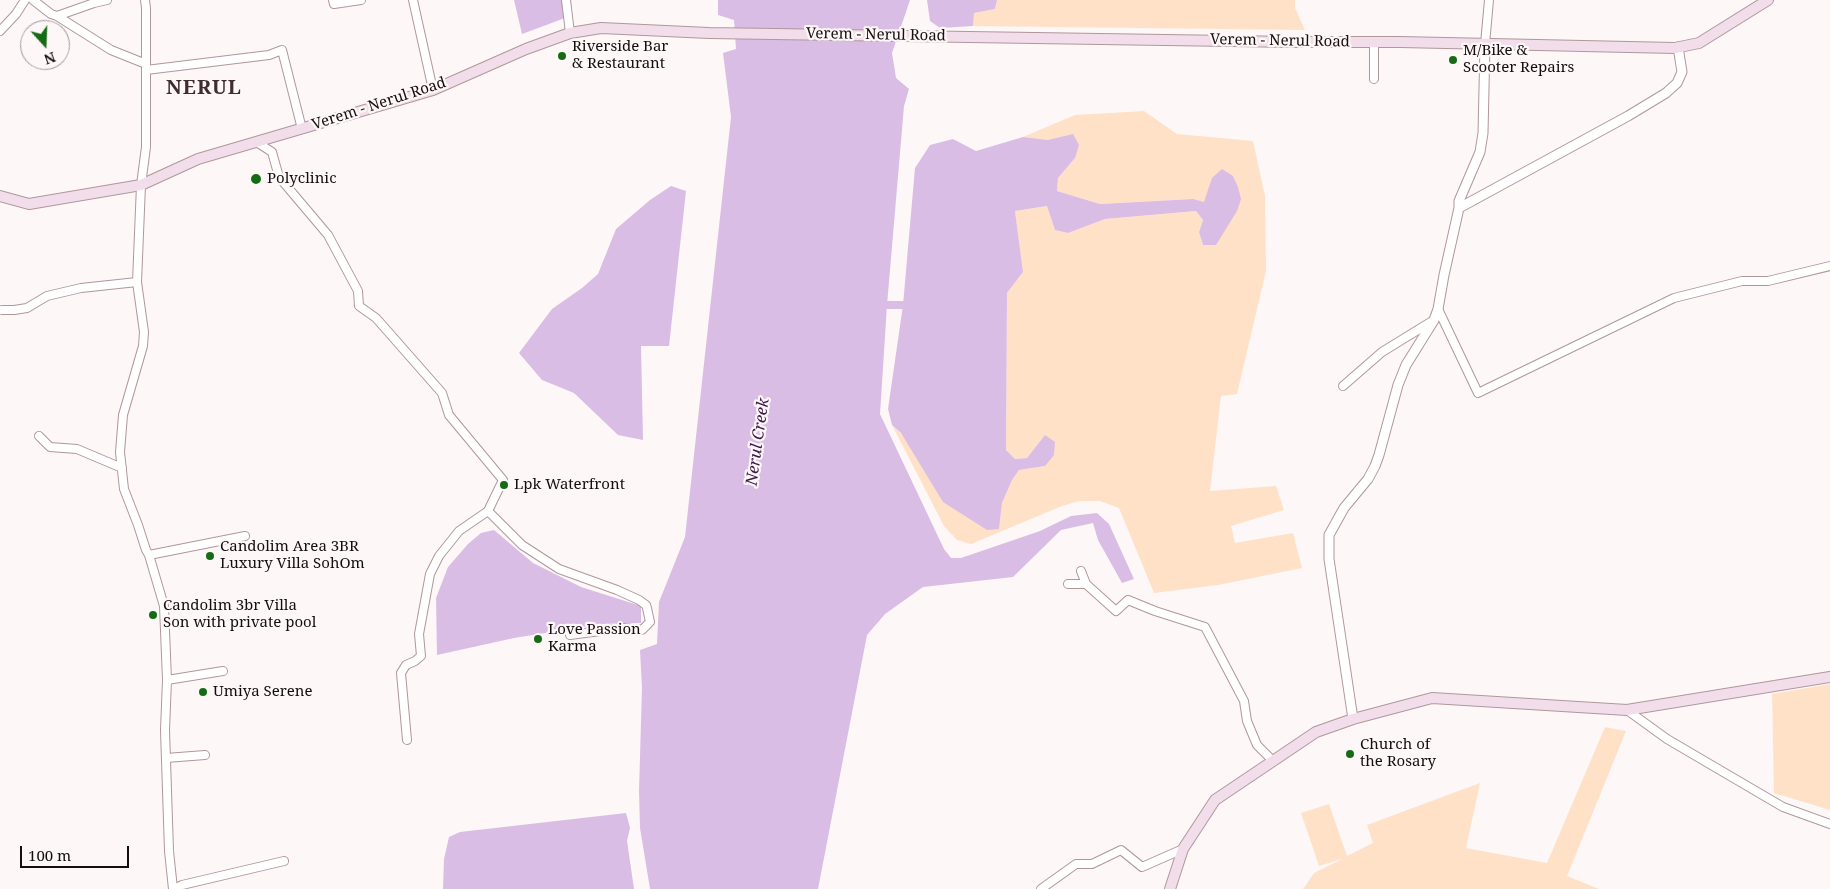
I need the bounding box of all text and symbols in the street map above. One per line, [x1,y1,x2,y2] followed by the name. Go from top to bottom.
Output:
[20,20,70,70] north arrow
[806,25,946,45] street label: Verem - Nerul Road
[1210,31,1350,51] street label: Verem - Nerul Road
[572,38,668,73] place label: Riverside Bar & Restaurant
[1463,42,1574,77] place label: M/Bike & Scooter Repairs
[42,48,58,69] text: N
[556,50,568,62] marker: Riverside Bar & Restaurant
[1447,54,1459,66] marker: M/Bike & Scooter Repairs
[310,74,448,134] street label: Verem - Nerul Road
[165,76,243,100] district label: NERUL
[267,170,337,188] place label: Polyclinic
[249,172,263,186] marker: Polyclinic
[742,397,774,487] water label: Nerul Creek
[514,476,625,494] place label: Lpk Waterfront
[498,479,510,491] marker: Lpk Waterfront
[220,538,365,573] place label: Candolim Area 3BR Luxury Villa SohOm
[204,550,216,562] marker: Candolim Area 3BR Luxury Villa SohOm
[163,597,316,632] place label: Candolim 3br Villa Son with private pool
[147,609,159,621] marker: Candolim 3br Villa Son with private pool
[548,621,641,656] place label: Love Passion Karma
[532,633,544,645] marker: Love Passion Karma
[213,683,313,701] place label: Umiya Serene
[197,686,209,698] marker: Umiya Serene
[1360,736,1436,771] place label: Church of the Rosary
[1344,748,1356,760] marker: Church of the Rosary
[22,836,131,868] scale bar
[28,845,71,865] text: 100 m

